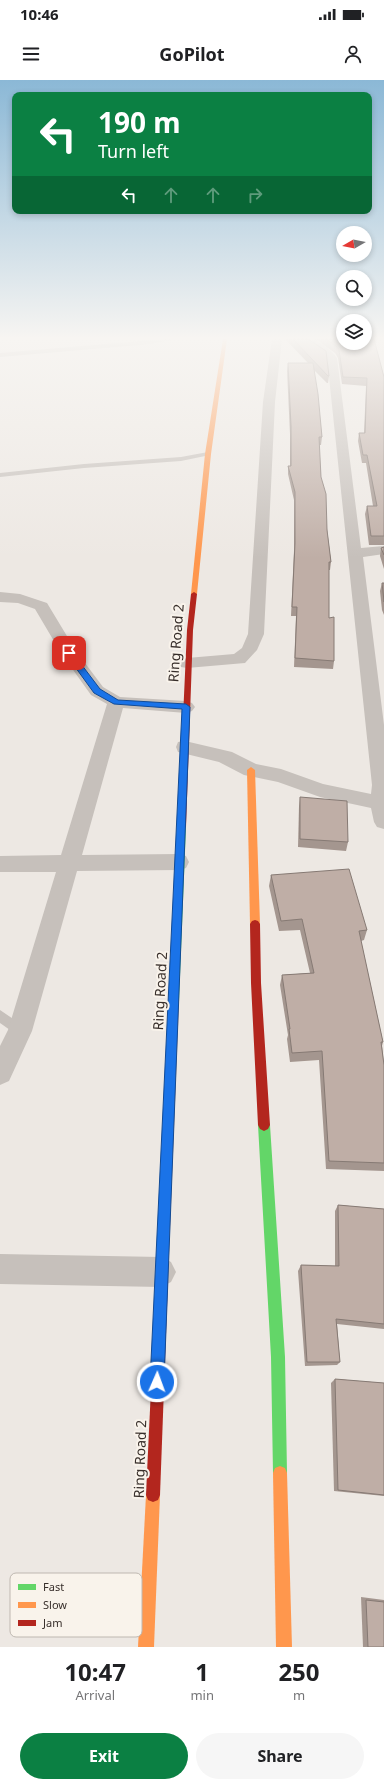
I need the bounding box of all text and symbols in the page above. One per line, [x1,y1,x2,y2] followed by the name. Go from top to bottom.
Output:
[20,4,59,24] text: 10:46
[159,42,225,66] text: GoPilot
[20,43,42,65] icon: menu
[342,43,364,65] icon: person
[98,103,181,141] text: 190 m
[32,108,84,160] icon: left
[98,139,169,163] text: Turn left
[118,184,140,206] icon: left
[160,184,182,206] icon: ahead
[202,184,224,206] icon: ahead
[244,184,266,206] icon: right
[336,226,372,262] north arrow
[336,226,372,350] map controls
[336,270,372,306] button: search
[336,314,372,350] button: layers
[163,603,188,683] street label: Ring Road 2
[52,636,86,670] pin
[58,642,80,664] icon: arrive
[148,951,171,1031] street label: Ring Road 2
[136,1361,178,1403] position arrow
[129,1419,150,1499] street label: Ring Road 2
[10,1573,142,1637] legend
[43,1579,64,1594] text: Fast
[43,1597,67,1612] text: Slow
[42,1615,62,1630] text: Jam
[64,1655,126,1688] text: 10:47
[195,1655,209,1688] text: 1
[278,1655,320,1688] text: 250
[75,1686,115,1704] text: Arrival
[190,1686,214,1704] text: min
[293,1686,305,1704] text: m
[20,1733,188,1779] button: Exit
[196,1733,364,1779] button: Share

